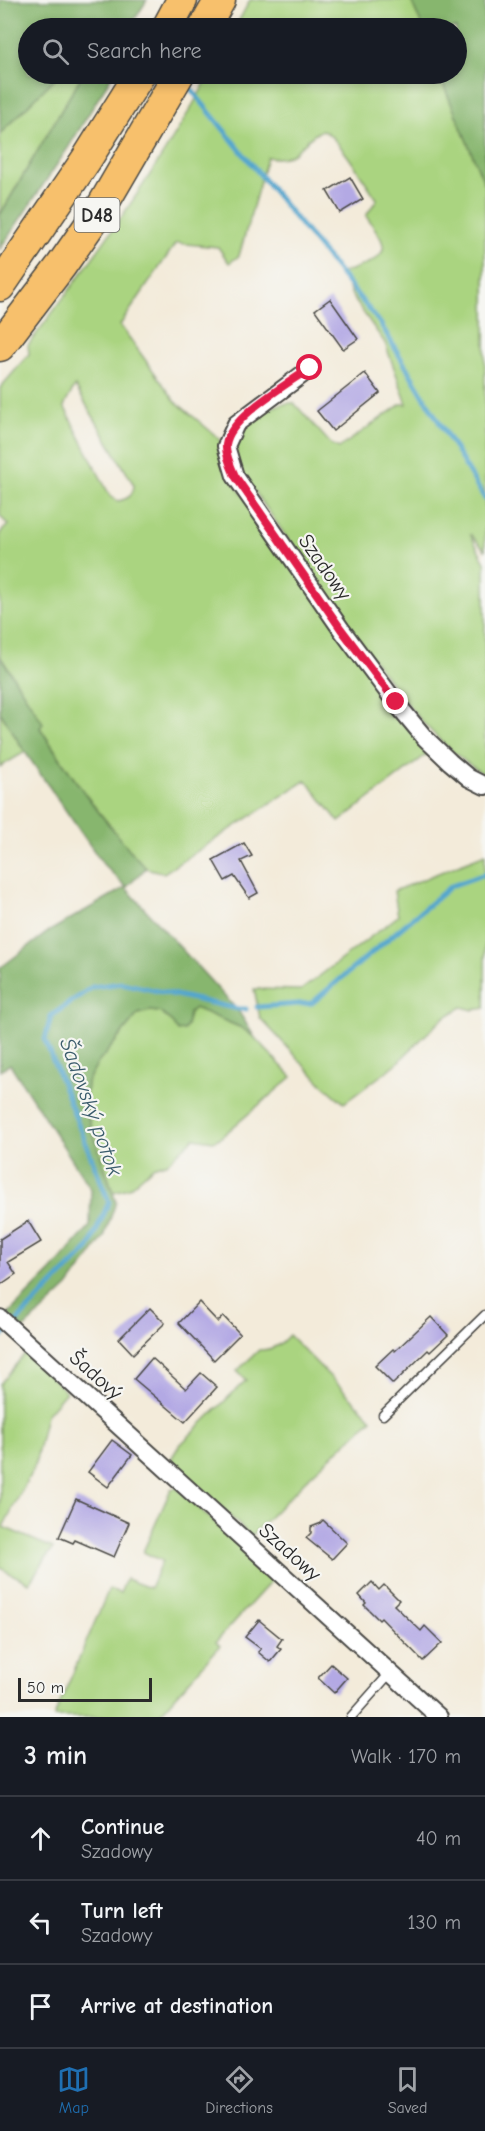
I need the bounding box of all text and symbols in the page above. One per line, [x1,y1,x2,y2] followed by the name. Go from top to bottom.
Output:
[18,18,467,84] search box
[39,35,72,68] icon: search
[87,38,202,64] text: Search here
[74,198,120,232] road number: D48
[296,354,322,380] route start
[294,529,357,605] street label: Szadowy
[382,688,408,714] route end
[54,1034,128,1180] water label: Šadovský potok
[65,1345,128,1405] street label: Šadový
[254,1518,326,1586] street label: Szadowy
[18,1675,152,1702] scale bar
[27,1679,64,1697] text: 50 m
[24,1741,87,1771] text: 3 min
[351,1745,461,1768] text: Walk · 170 m
[81,1814,164,1840] text: Continue
[24,1822,57,1855] icon: ahead
[416,1827,461,1850] text: 40 m
[81,1840,153,1863] text: Szadowy
[81,1898,163,1924] text: Turn left
[24,1906,57,1939] icon: left
[408,1911,461,1934] text: 130 m
[81,1924,153,1947] text: Szadowy
[24,1990,57,2023] icon: arrive
[81,1993,273,2019] text: Arrive at destination
[57,2063,90,2117] tab: Map
[205,2063,273,2117] tab: Directions
[388,2063,428,2117] tab: Saved

